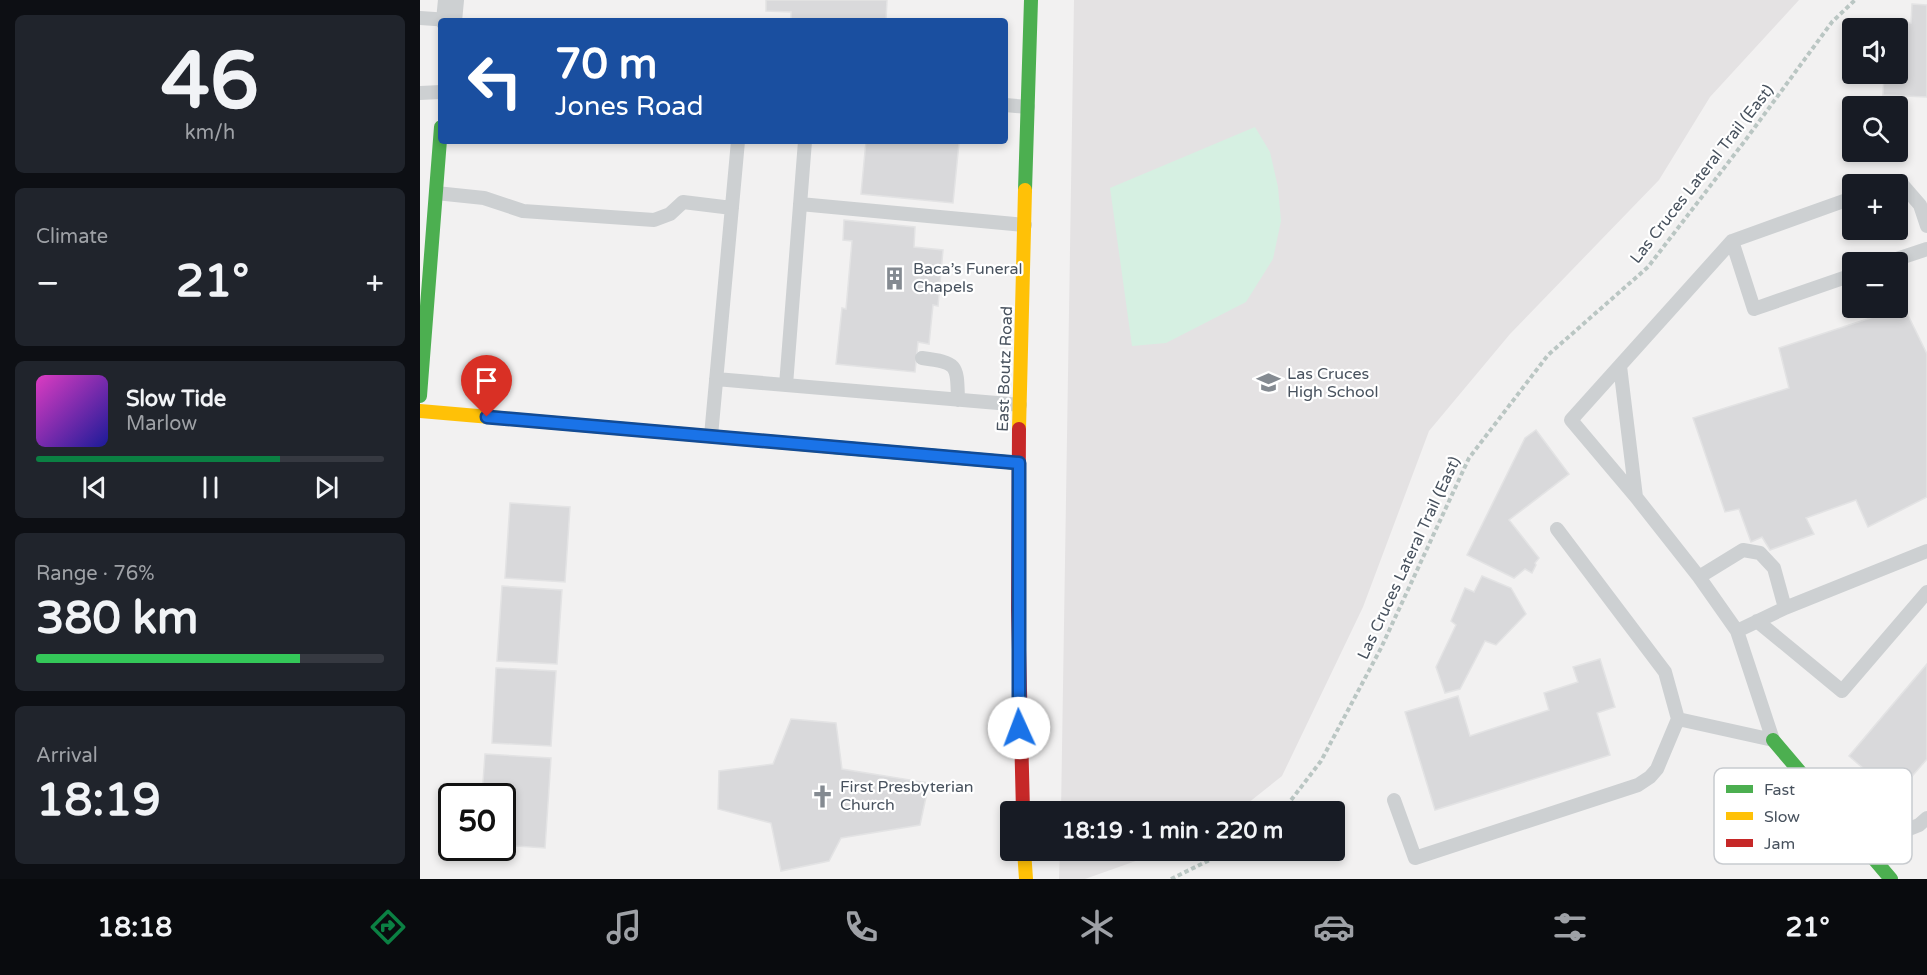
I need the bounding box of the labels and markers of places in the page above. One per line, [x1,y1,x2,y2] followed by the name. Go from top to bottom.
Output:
[913,259,1023,297] place label: Baca’s Funeral Chapels
[882,265,908,291] building icon: Baca’s Funeral Chapels
[461,355,512,417] pin
[1287,364,1378,402] place label: Las Cruces High School
[1256,370,1282,396] school or university icon: Las Cruces High School
[840,777,974,815] place label: First Presbyterian Church
[809,783,835,809] church icon: First Presbyterian Church

